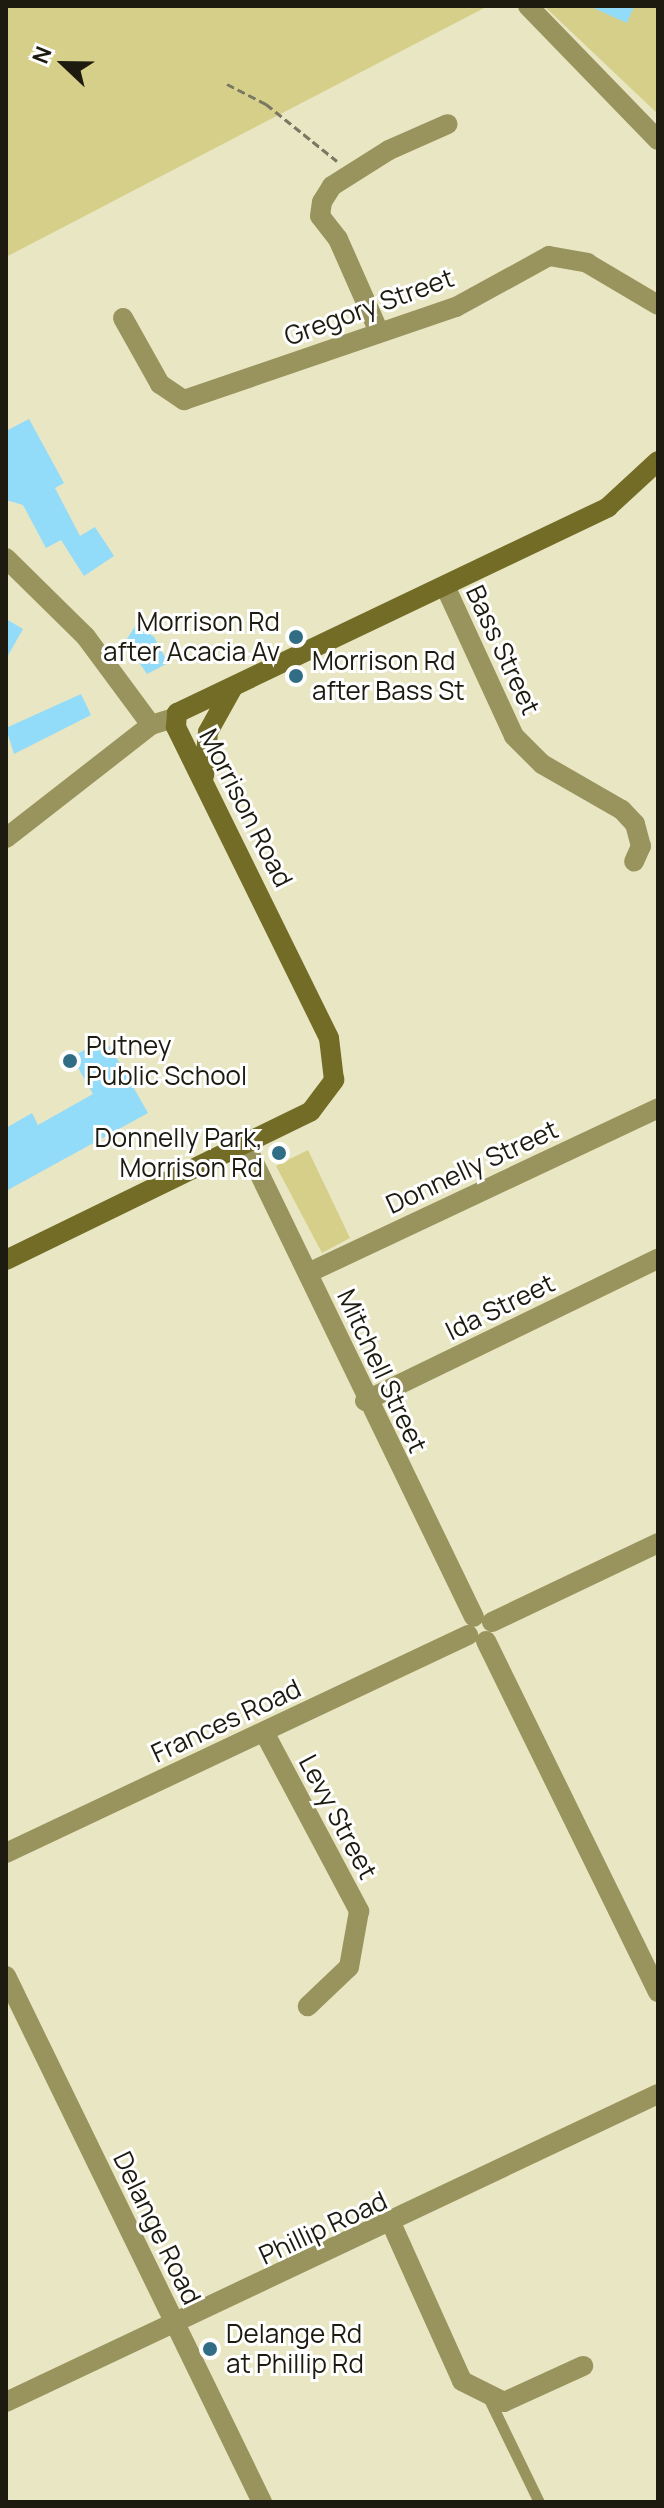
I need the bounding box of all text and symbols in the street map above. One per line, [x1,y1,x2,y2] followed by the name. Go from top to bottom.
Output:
[24,24,104,104] north arrow
[25,42,59,68] text: N
[280,262,458,352] street label: Gregory Street
[459,580,547,720] street label: Bass Street
[103,606,280,668] place label: Morrison Rd after Acacia Av
[287,628,305,646] marker: Morrison Rd after Acacia Av
[312,645,465,706] place label: Morrison Rd after Bass St
[287,667,305,685] marker: Morrison Rd after Bass St
[193,724,299,892] street label: Morrison Road
[86,1030,247,1092] place label: Putney Public School
[61,1052,79,1070] marker: Putney Public School
[381,1114,563,1220] street label: Donnelly Street
[94,1122,263,1184] place label: Donnelly Park, Morrison Rd
[270,1144,288,1162] marker: Donnelly Park, Morrison Rd
[440,1267,560,1347] street label: Ida Street
[331,1284,433,1458] street label: Mitchell Street
[146,1673,306,1769] street label: Frances Road
[292,1750,384,1884] street label: Levy Street
[107,2147,207,2309] street label: Delange Road
[254,2185,392,2271] street label: Phillip Road
[226,2318,364,2380] place label: Delange Rd at Phillip Rd
[201,2340,219,2358] marker: Delange Rd at Phillip Rd

